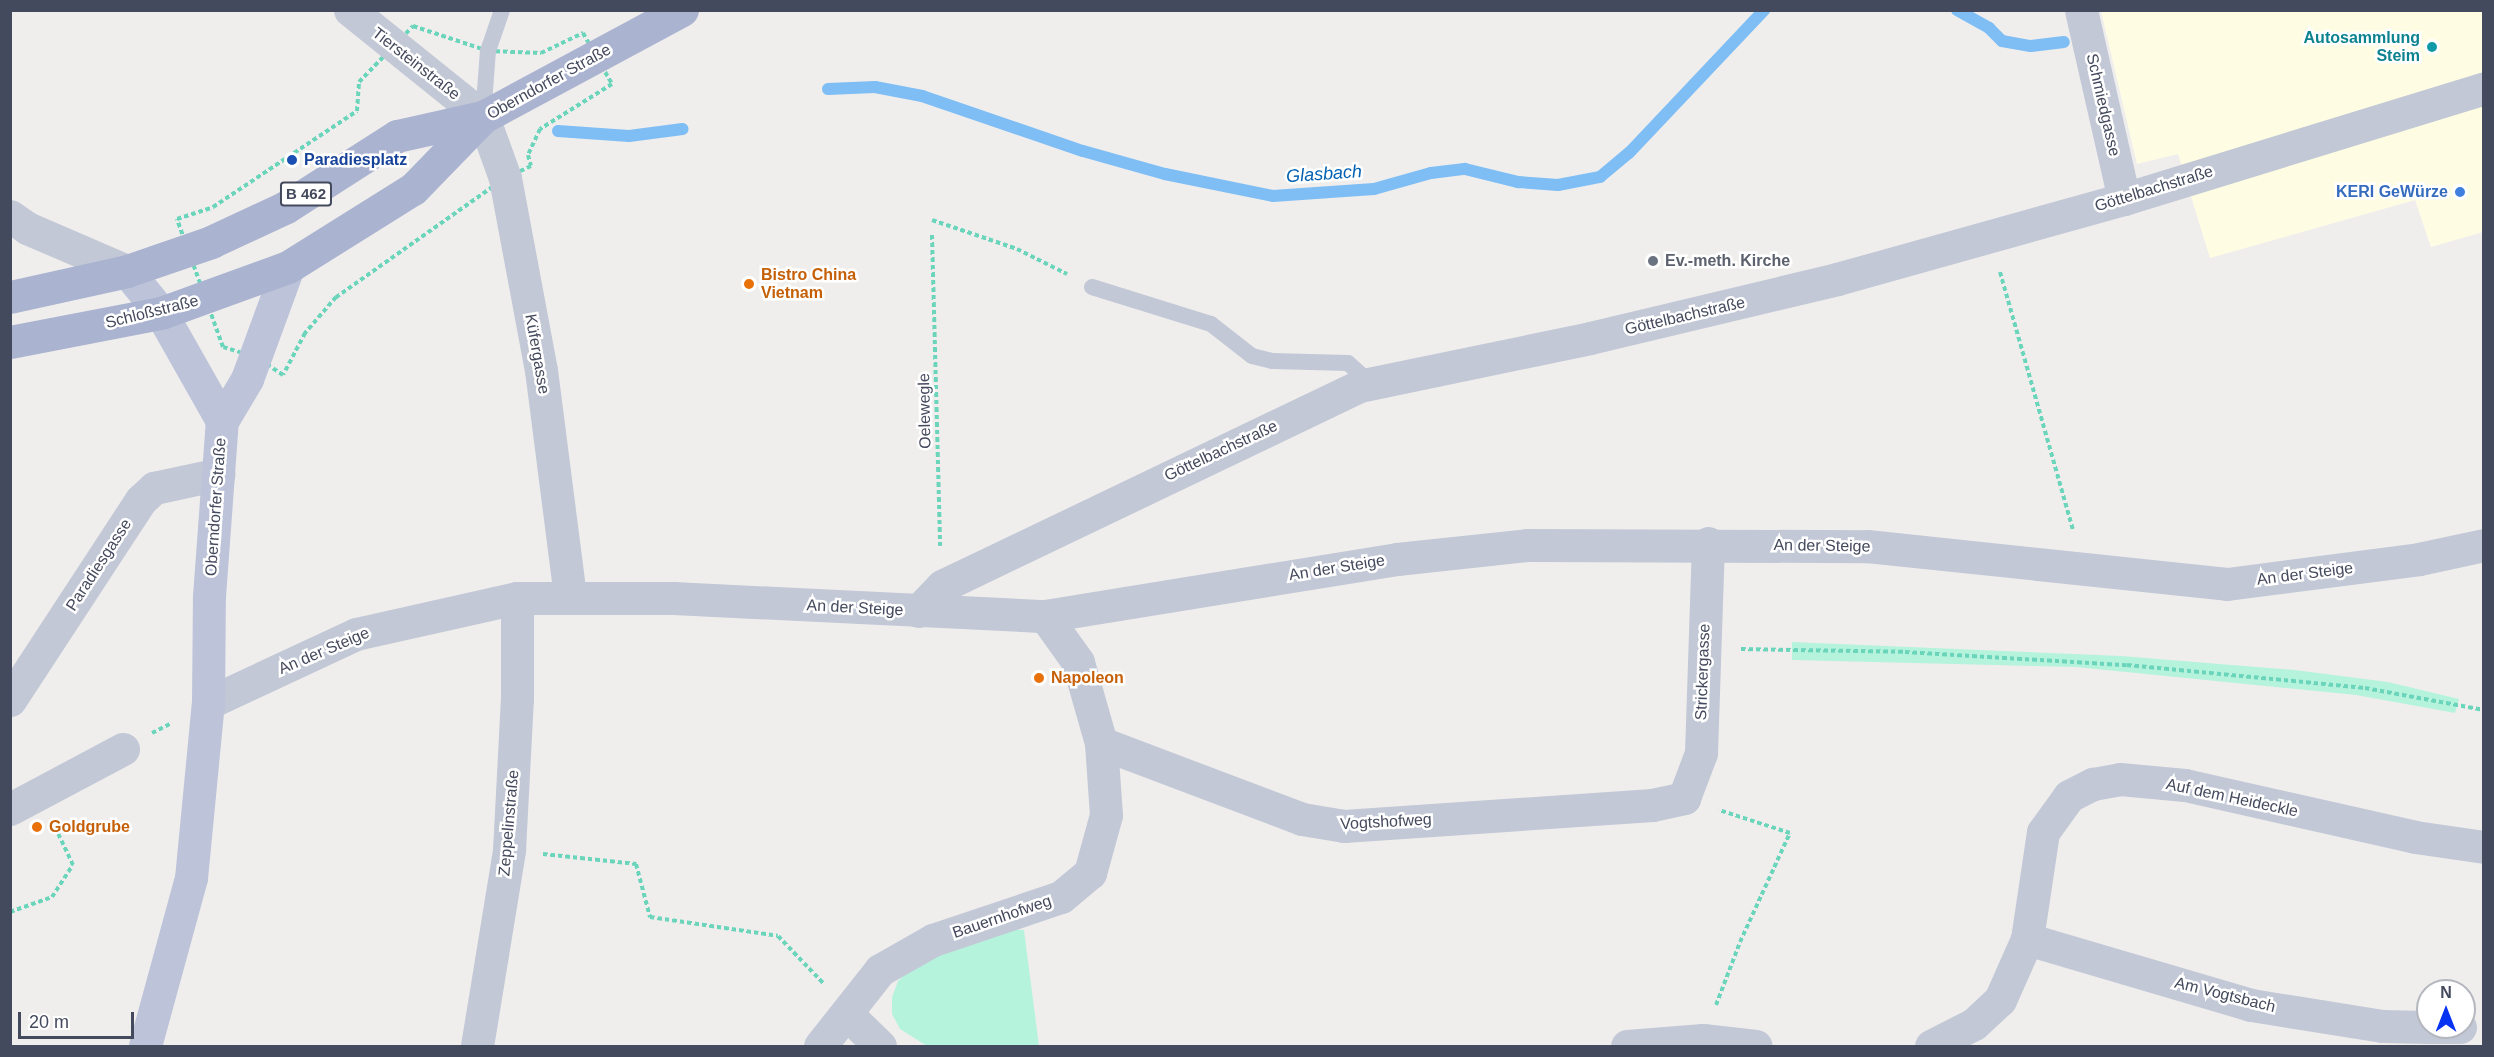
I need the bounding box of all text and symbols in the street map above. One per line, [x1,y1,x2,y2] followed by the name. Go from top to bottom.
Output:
[368,24,464,104] street label: Tiersteinstraße
[2304,28,2420,66] place label: Autosammlung Steim
[484,40,614,124] street label: Oberndorfer Straße
[2425,40,2439,54] marker: Autosammlung Steim
[2082,52,2124,158] street label: Schmiedgasse
[304,150,407,170] place label: Paradiesplatz
[285,153,299,167] marker: Paradiesplatz
[1285,161,1363,187] water label: Glasbach
[2093,162,2215,216] street label: Göttelbachstraße
[279,182,333,206] road number: B 462
[2336,182,2448,202] place label: KERI GeWürze
[2453,185,2467,199] marker: KERI GeWürze
[1665,251,1790,271] place label: Ev.-meth. Kirche
[1646,254,1660,268] marker: Ev.-meth. Kirche
[761,265,856,303] place label: Bistro China Vietnam
[742,277,756,291] marker: Bistro China Vietnam
[104,291,200,333] street label: Schloßstraße
[1623,293,1747,339] street label: Göttelbachstraße
[521,312,553,396] street label: Küfergasse
[915,373,935,449] street label: Oelewegle
[1161,416,1281,486] street label: Göttelbachstraße
[202,437,230,577] street label: Oberndorfer Straße
[62,515,136,615] street label: Paradiesgasse
[1773,536,1871,556] street label: An der Steige
[1288,551,1386,585] street label: An der Steige
[2256,559,2354,589] street label: An der Steige
[806,596,904,620] street label: An der Steige
[276,623,372,679] street label: An der Steige
[1692,623,1714,721] street label: Strickergasse
[1051,668,1124,688] place label: Napoleon
[1032,671,1046,685] marker: Napoleon
[495,769,523,877] street label: Zeppelinstraße
[2164,775,2300,821] street label: Auf dem Heideckle
[1340,810,1432,834] street label: Vogtshofweg
[49,817,130,837] place label: Goldgrube
[30,820,44,834] marker: Goldgrube
[950,891,1054,943] street label: Bauernhofweg
[2173,973,2277,1017] street label: Am Vogtsbach
[2416,979,2476,1039] north arrow
[2440,984,2452,1001] text: N
[21,1000,136,1038] scale bar
[29,1012,69,1032] text: 20 m

